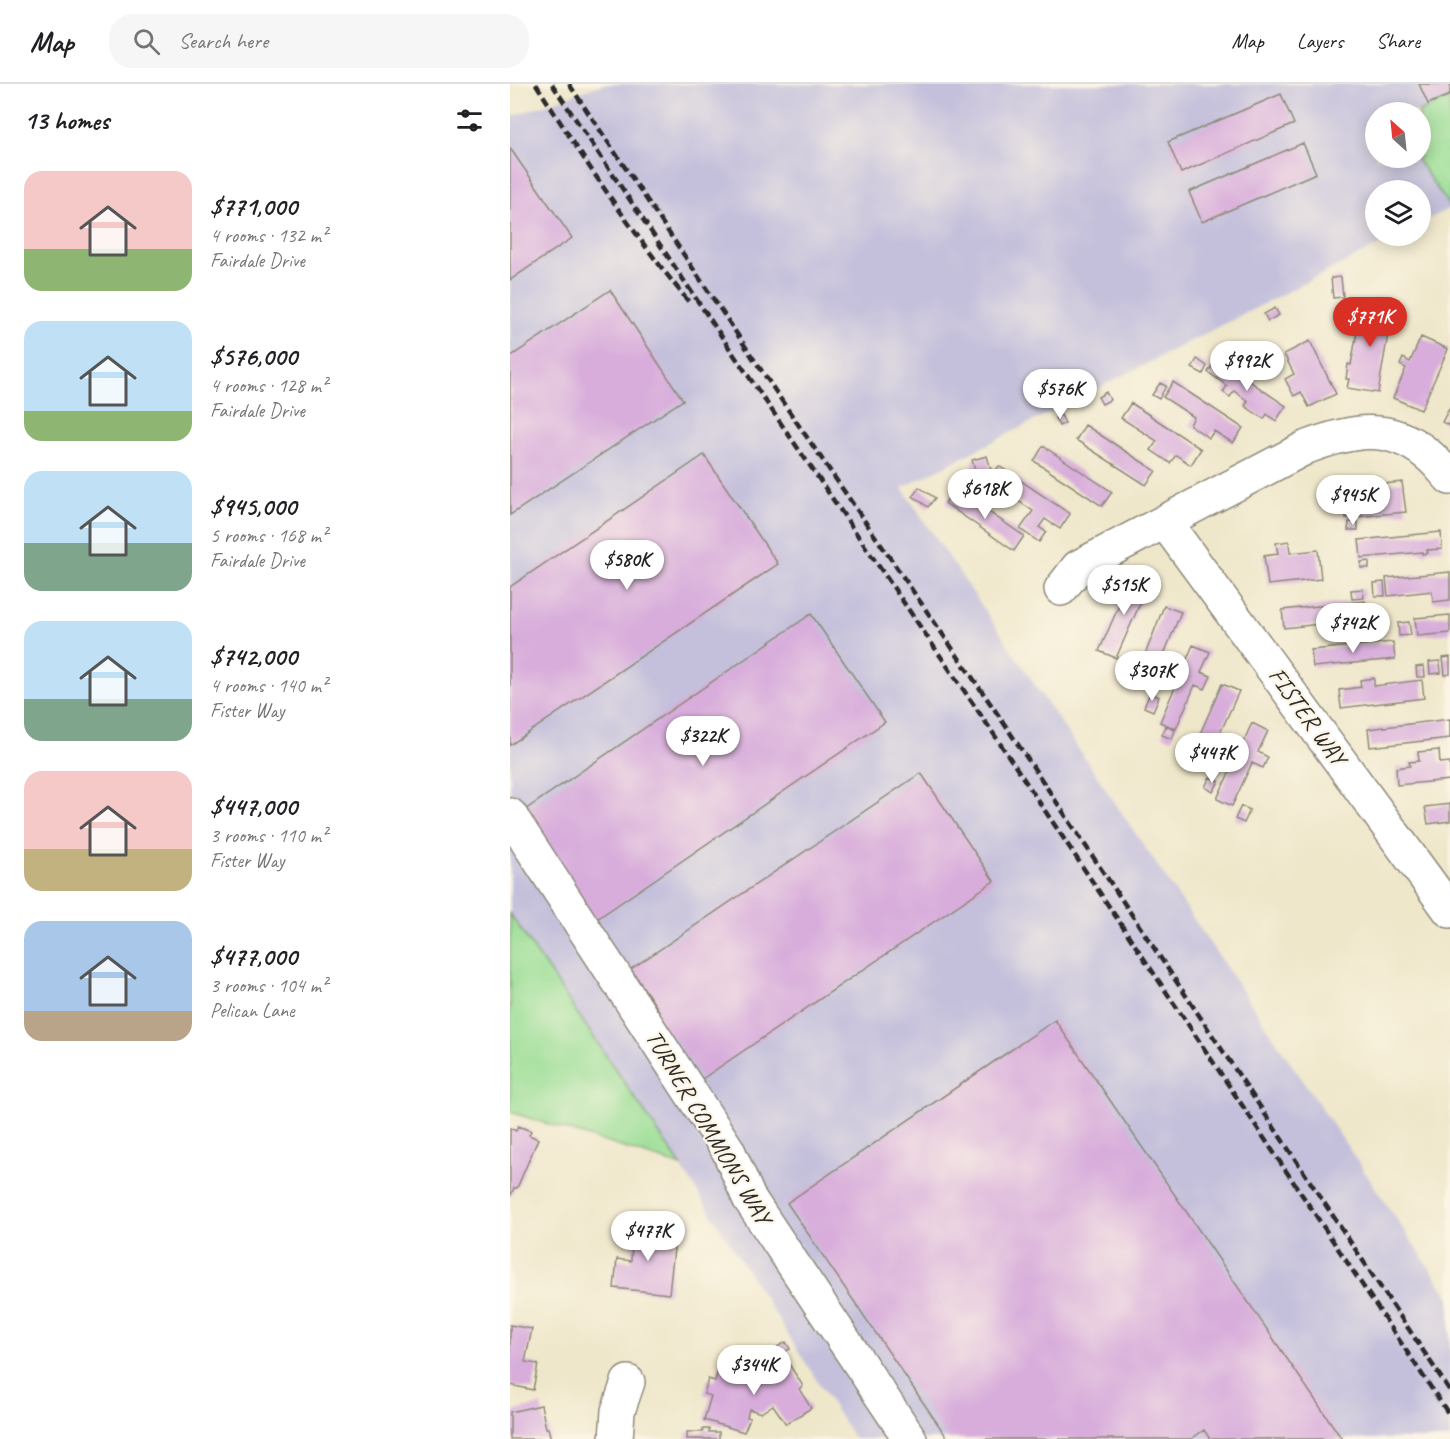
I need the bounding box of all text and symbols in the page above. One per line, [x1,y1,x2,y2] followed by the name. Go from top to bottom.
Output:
[109,14,529,68] search box
[30,24,73,59] text: Map
[130,25,163,58] icon: search
[178,27,268,55] text: Search here
[1231,28,1264,54] text: Map
[1297,28,1343,54] text: Layers
[1376,28,1420,54] text: Share
[1365,102,1431,168] north arrow
[1365,102,1431,246] map controls
[24,104,109,137] text: 13 homes
[453,104,486,137] icon: filters
[1365,180,1431,246] button: layers
[210,190,297,223] text: $771,000
[72,195,144,267] icon: home
[210,223,327,248] text: 4 rooms · 132 m²
[210,248,305,273] text: Fairdale Drive
[1328,297,1412,348] pin: $771K
[1347,304,1393,329] text: $771K
[210,340,297,373] text: $576,000
[1205,341,1289,392] pin: $992K
[72,345,144,417] icon: home
[1224,348,1270,373] text: $992K
[1018,369,1102,420] pin: $576K
[210,373,327,398] text: 4 rooms · 128 m²
[1037,376,1083,401] text: $576K
[210,398,305,423] text: Fairdale Drive
[943,469,1027,520] pin: $618K
[1311,475,1395,526] pin: $945K
[962,476,1008,501] text: $618K
[1330,482,1376,507] text: $945K
[210,490,296,523] text: $945,000
[72,495,144,567] icon: home
[210,523,327,548] text: 5 rooms · 168 m²
[585,540,669,591] pin: $580K
[604,547,650,572] text: $580K
[210,548,305,573] text: Fairdale Drive
[1082,565,1166,616] pin: $515K
[1101,572,1147,597] text: $515K
[1311,603,1395,654] pin: $742K
[1330,610,1376,635] text: $742K
[210,640,297,673] text: $742,000
[72,645,144,717] icon: home
[1110,651,1194,702] pin: $307K
[1129,658,1175,683] text: $307K
[1262,661,1355,773] street label: FISTER WAY
[210,673,327,698] text: 4 rooms · 140 m²
[210,698,284,723] text: Fister Way
[661,716,745,767] pin: $322K
[680,723,726,748] text: $322K
[1170,733,1254,784] pin: $447K
[1189,740,1235,765] text: $447K
[210,790,297,823] text: $447,000
[72,795,144,867] icon: home
[210,823,327,848] text: 3 rooms · 110 m²
[210,848,284,873] text: Fister Way
[210,940,297,973] text: $477,000
[72,945,144,1017] icon: home
[210,973,327,998] text: 3 rooms · 104 m²
[210,998,295,1023] text: Pelican Lane
[639,1024,781,1233] street label: TURNER COMMONS WAY
[606,1211,690,1262] pin: $477K
[625,1218,671,1243] text: $477K
[712,1345,796,1396] pin: $344K
[731,1352,777,1377] text: $344K

